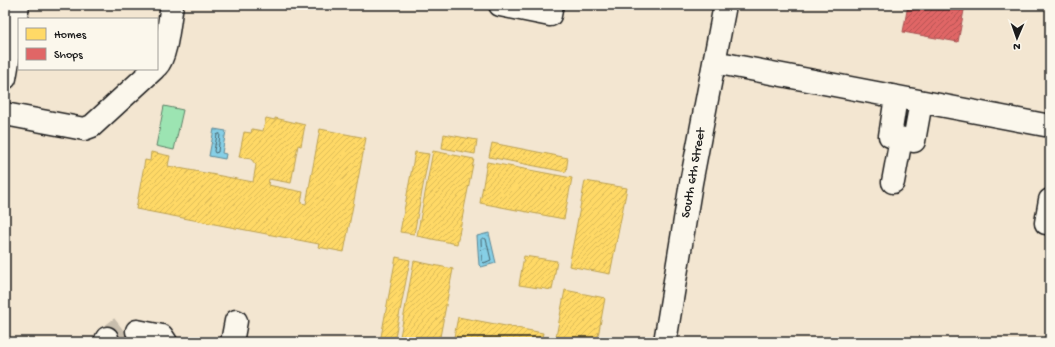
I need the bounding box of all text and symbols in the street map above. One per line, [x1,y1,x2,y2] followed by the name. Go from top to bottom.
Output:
[18,18,158,70] legend
[997,18,1037,58] north arrow
[54,29,87,43] text: Homes
[1013,40,1021,52] text: N
[54,49,83,63] text: Shops
[679,125,710,219] street label: South 6th Street

